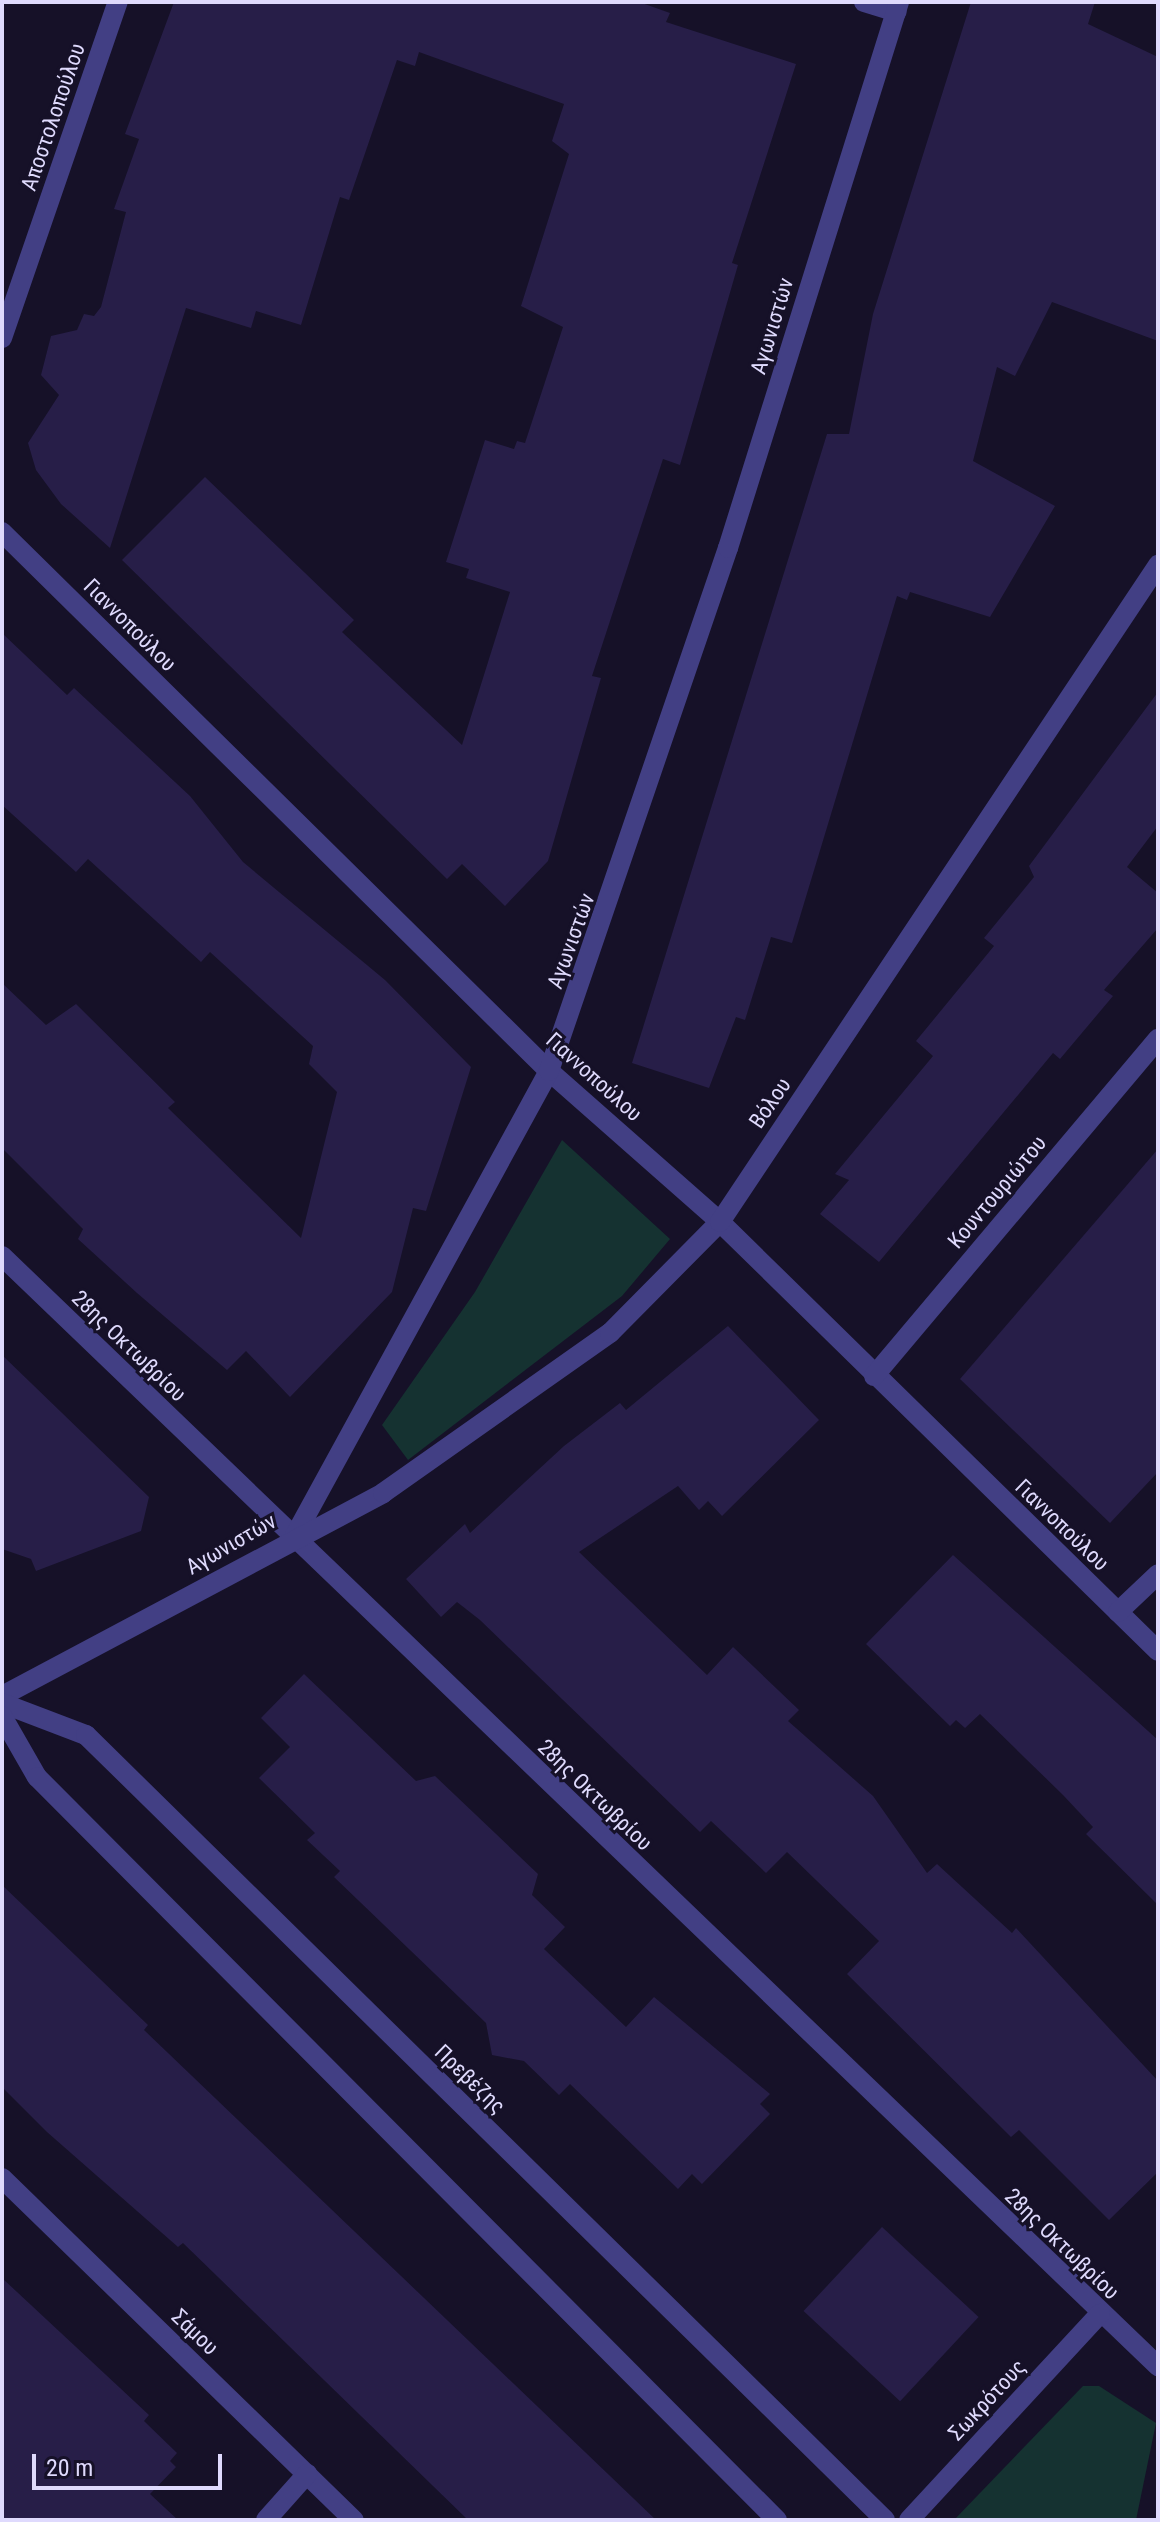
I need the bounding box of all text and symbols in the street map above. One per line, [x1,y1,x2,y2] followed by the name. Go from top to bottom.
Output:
[15,40,91,194] street label: Αποστολοπούλου
[745,275,799,377] street label: Αγωνιστών
[78,573,182,677] street label: Γιαννοπούλου
[542,890,600,992] street label: Αγωνιστών
[541,1027,647,1127] street label: Γιαννοπούλου
[744,1073,796,1133] street label: Βόλου
[942,1130,1052,1254] street label: Κουντουριώτου
[66,1285,192,1407] street label: 28ης Οκτωβρίου
[1010,1474,1114,1576] street label: Γιαννοπούλου
[181,1508,281,1580] street label: Αγωνιστών
[532,1734,658,1856] street label: 28ης Οκτωβρίου
[429,2039,511,2119] street label: Πρεβέζης
[999,2183,1125,2305] street label: 28ης Οκτωβρίου
[166,2304,224,2360] street label: Σάμου
[943,2354,1031,2446] street label: Σωκρότους
[36,2438,226,2488] scale bar
[46,2454,93,2482] text: 20 m

